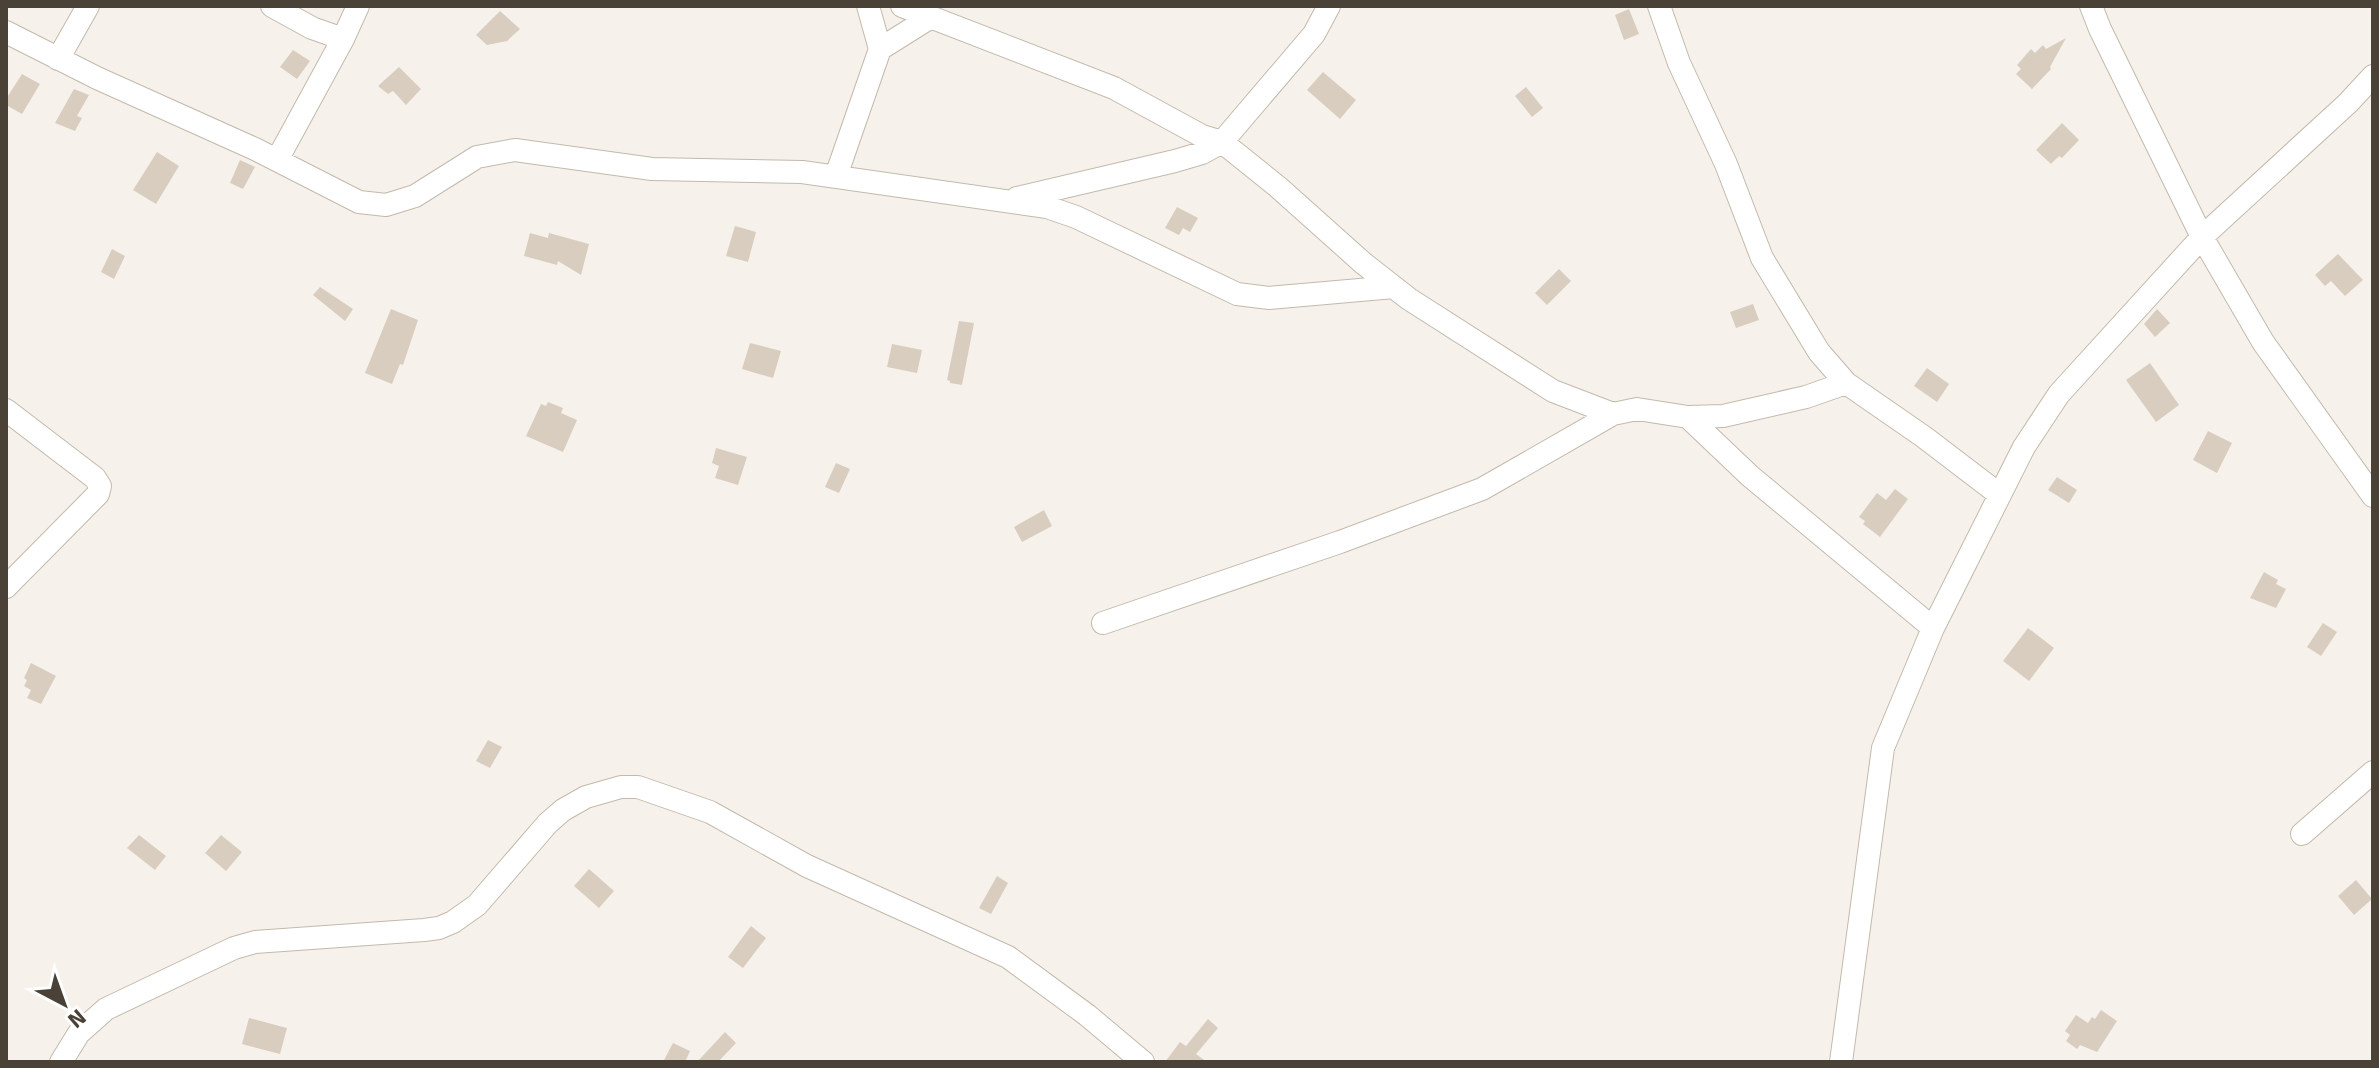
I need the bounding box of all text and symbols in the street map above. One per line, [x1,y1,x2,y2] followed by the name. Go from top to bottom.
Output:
[24,964,104,1044] north arrow
[62,1004,91,1034] text: N

